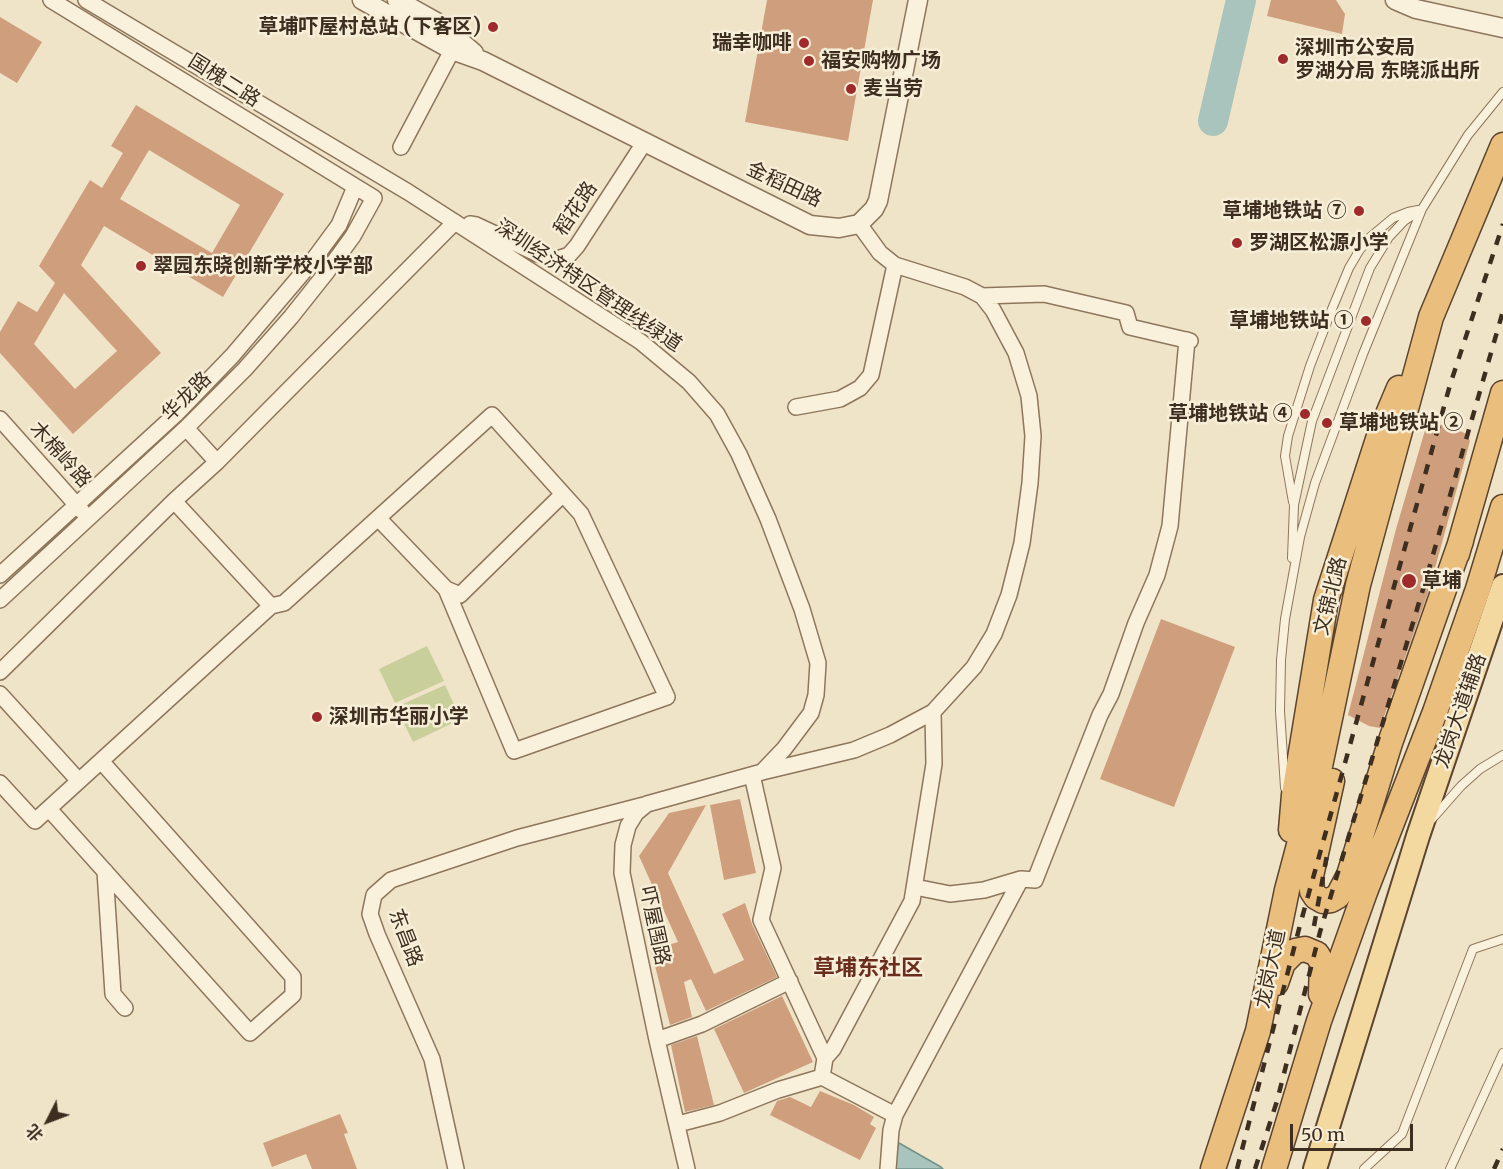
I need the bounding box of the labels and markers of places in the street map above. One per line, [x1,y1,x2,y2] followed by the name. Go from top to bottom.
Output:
[259,15,481,39] place label: 草埔吓屋村总站 (下客区)
[486,20,500,34] marker: 草埔吓屋村总站 (下客区)
[712,31,792,55] place label: 瑞幸咖啡
[797,36,811,50] marker: 瑞幸咖啡
[1295,36,1480,83] place label: 深圳市公安局 罗湖分局 东晓派出所
[821,49,941,73] place label: 福安购物广场
[1276,52,1290,66] marker: 深圳市公安局 罗湖分局 东晓派出所
[802,54,816,68] marker: 福安购物广场
[863,77,923,101] place label: 麦当劳
[844,82,858,96] marker: 麦当劳
[1222,199,1347,223] place label: 草埔地铁站 ⑦
[1352,204,1366,218] marker: 草埔地铁站 ⑦
[1249,231,1389,255] place label: 罗湖区松源小学
[1230,236,1244,250] marker: 罗湖区松源小学
[153,254,373,278] place label: 翠园东晓创新学校小学部
[134,259,148,273] marker: 翠园东晓创新学校小学部
[1229,309,1354,333] place label: 草埔地铁站 ①
[1359,314,1373,328] marker: 草埔地铁站 ①
[1168,402,1293,426] place label: 草埔地铁站 ④
[1298,407,1312,421] marker: 草埔地铁站 ④
[1339,411,1464,435] place label: 草埔地铁站 ②
[1320,416,1334,430] marker: 草埔地铁站 ②
[1422,569,1462,593] place label: 草埔
[1400,572,1418,590] marker: 草埔
[329,705,469,729] place label: 深圳市华丽小学
[310,710,324,724] marker: 深圳市华丽小学

